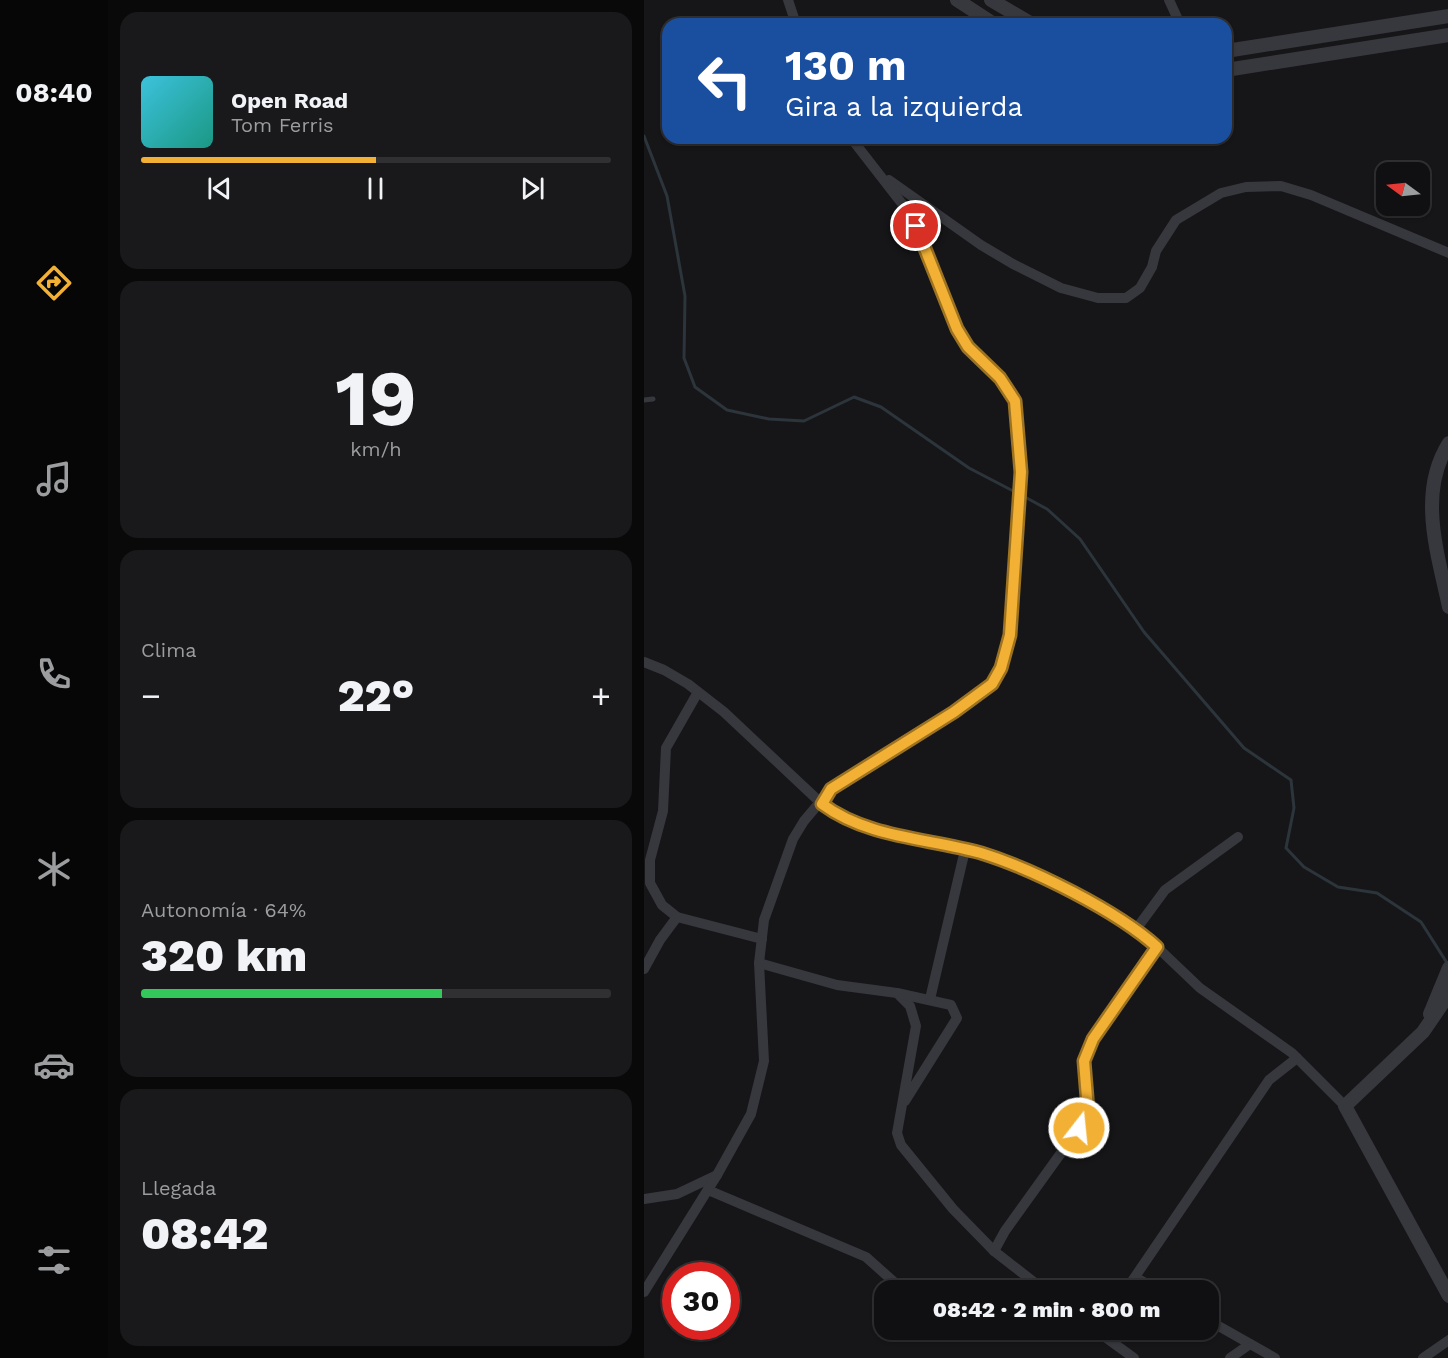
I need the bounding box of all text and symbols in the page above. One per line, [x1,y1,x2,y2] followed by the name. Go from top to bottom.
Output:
[785,41,907,90] text: 130 m
[686,42,764,120] icon: left
[15,77,93,109] text: 08:40
[231,88,348,113] text: Open Road
[785,91,1023,123] text: Gira a la izquierda
[231,113,334,137] text: Tom Ferris
[1376,162,1430,216] north arrow
[1376,162,1430,216] map controls
[203,172,236,205] icon: previous
[359,172,392,205] icon: pause
[516,172,549,205] icon: next
[890,200,941,251] pin
[899,209,932,242] icon: arrive
[33,262,75,304] icon: directions
[335,352,417,444] text: 19
[350,437,402,461] text: km/h
[33,458,75,500] icon: music
[141,638,197,662] text: Clima
[33,653,75,695] icon: phone
[338,669,414,722] text: 22°
[141,676,161,715] text: −
[591,676,611,715] text: +
[33,848,75,890] icon: climate
[141,898,306,922] text: Autonomía · 64%
[141,929,307,982] text: 320 km
[33,1044,75,1086] icon: car
[1047,1096,1111,1160] position arrow
[141,1176,216,1200] text: Llegada
[141,1207,268,1260] text: 08:42
[33,1239,75,1281] icon: filters
[662,1262,740,1340] speed limit sign: 30
[933,1297,1160,1322] text: 08:42 · 2 min · 800 m

